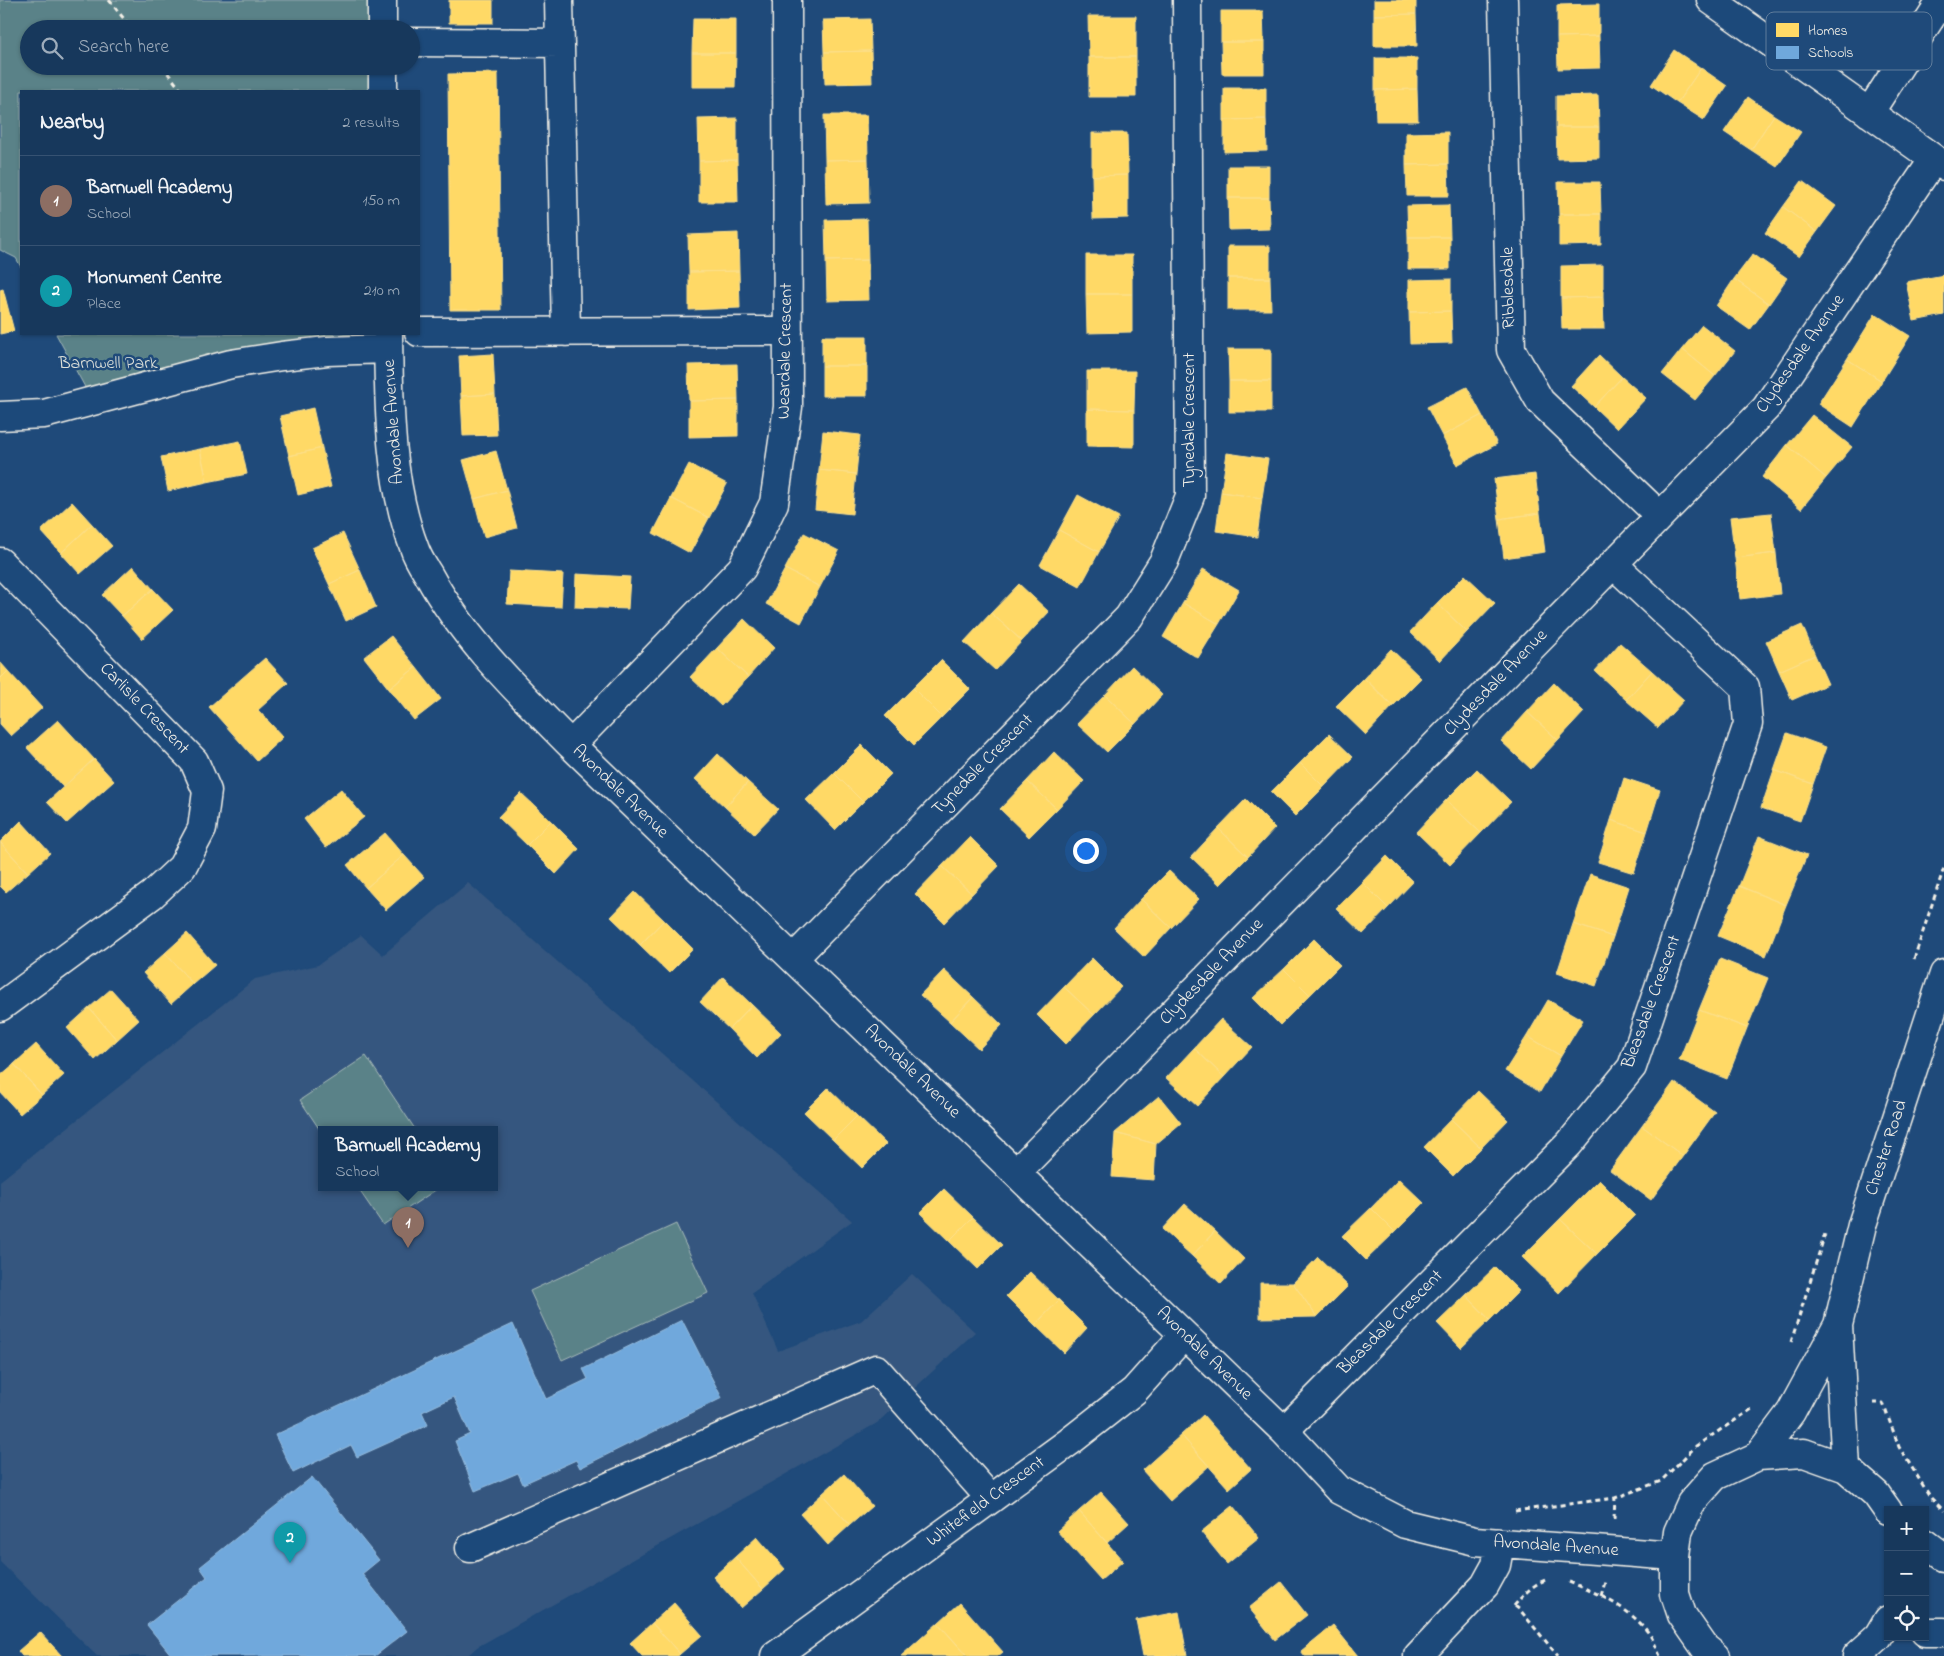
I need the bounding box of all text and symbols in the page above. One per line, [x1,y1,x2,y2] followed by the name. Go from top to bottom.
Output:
[1766,12,1932,70] legend
[20,20,420,75] search box
[1808,21,1848,42] text: Homes
[38,34,66,62] icon: search
[78,34,169,61] text: Search here
[1808,43,1853,64] text: Schools
[40,108,104,138] text: Nearby
[342,111,400,135] text: 2 results
[87,175,232,202] text: Barnwell Academy
[53,189,59,213] text: 1
[362,189,400,213] text: 150 m
[87,202,131,226] text: School
[1495,246,1523,329] street label: Ribblesdale
[87,265,221,292] text: Monument Centre
[52,279,60,303] text: 2
[364,279,400,303] text: 210 m
[772,283,800,419] street label: Weardale Crescent
[1750,288,1852,419] street label: Clydesdale Avenue
[87,292,121,316] text: Place
[57,351,158,377] park label: Barnwell Park
[1177,353,1203,487] street label: Tynedale Crescent
[377,358,411,486] street label: Avondale Avenue
[1438,623,1555,742] street label: Clydesdale Avenue
[93,657,195,761] street label: Carlisle Crescent
[926,708,1040,822] street label: Tynedale Crescent
[566,739,675,846] street label: Avondale Avenue
[1073,838,1099,864] your location
[1154,912,1271,1031] street label: Clydesdale Avenue
[1615,932,1688,1073] street label: Bleasdale Crescent
[858,1019,967,1126] street label: Avondale Avenue
[1859,1097,1915,1199] street label: Chester Road
[318,1126,498,1191] popup
[335,1133,481,1160] text: Barnwell Academy
[335,1160,379,1184] text: School
[392,1207,424,1248] pin: 1
[1332,1264,1450,1382] street label: Bleasdale Crescent
[1150,1301,1259,1408] street label: Avondale Avenue
[921,1450,1051,1554] street label: Whitefield Crescent
[1884,1506,1929,1641] map controls
[1884,1506,1929,1551] button: +
[274,1522,306,1563] pin: 2
[1492,1530,1620,1564] street label: Avondale Avenue
[1884,1551,1929,1596] button: −
[1884,1596,1929,1641] button: locate

